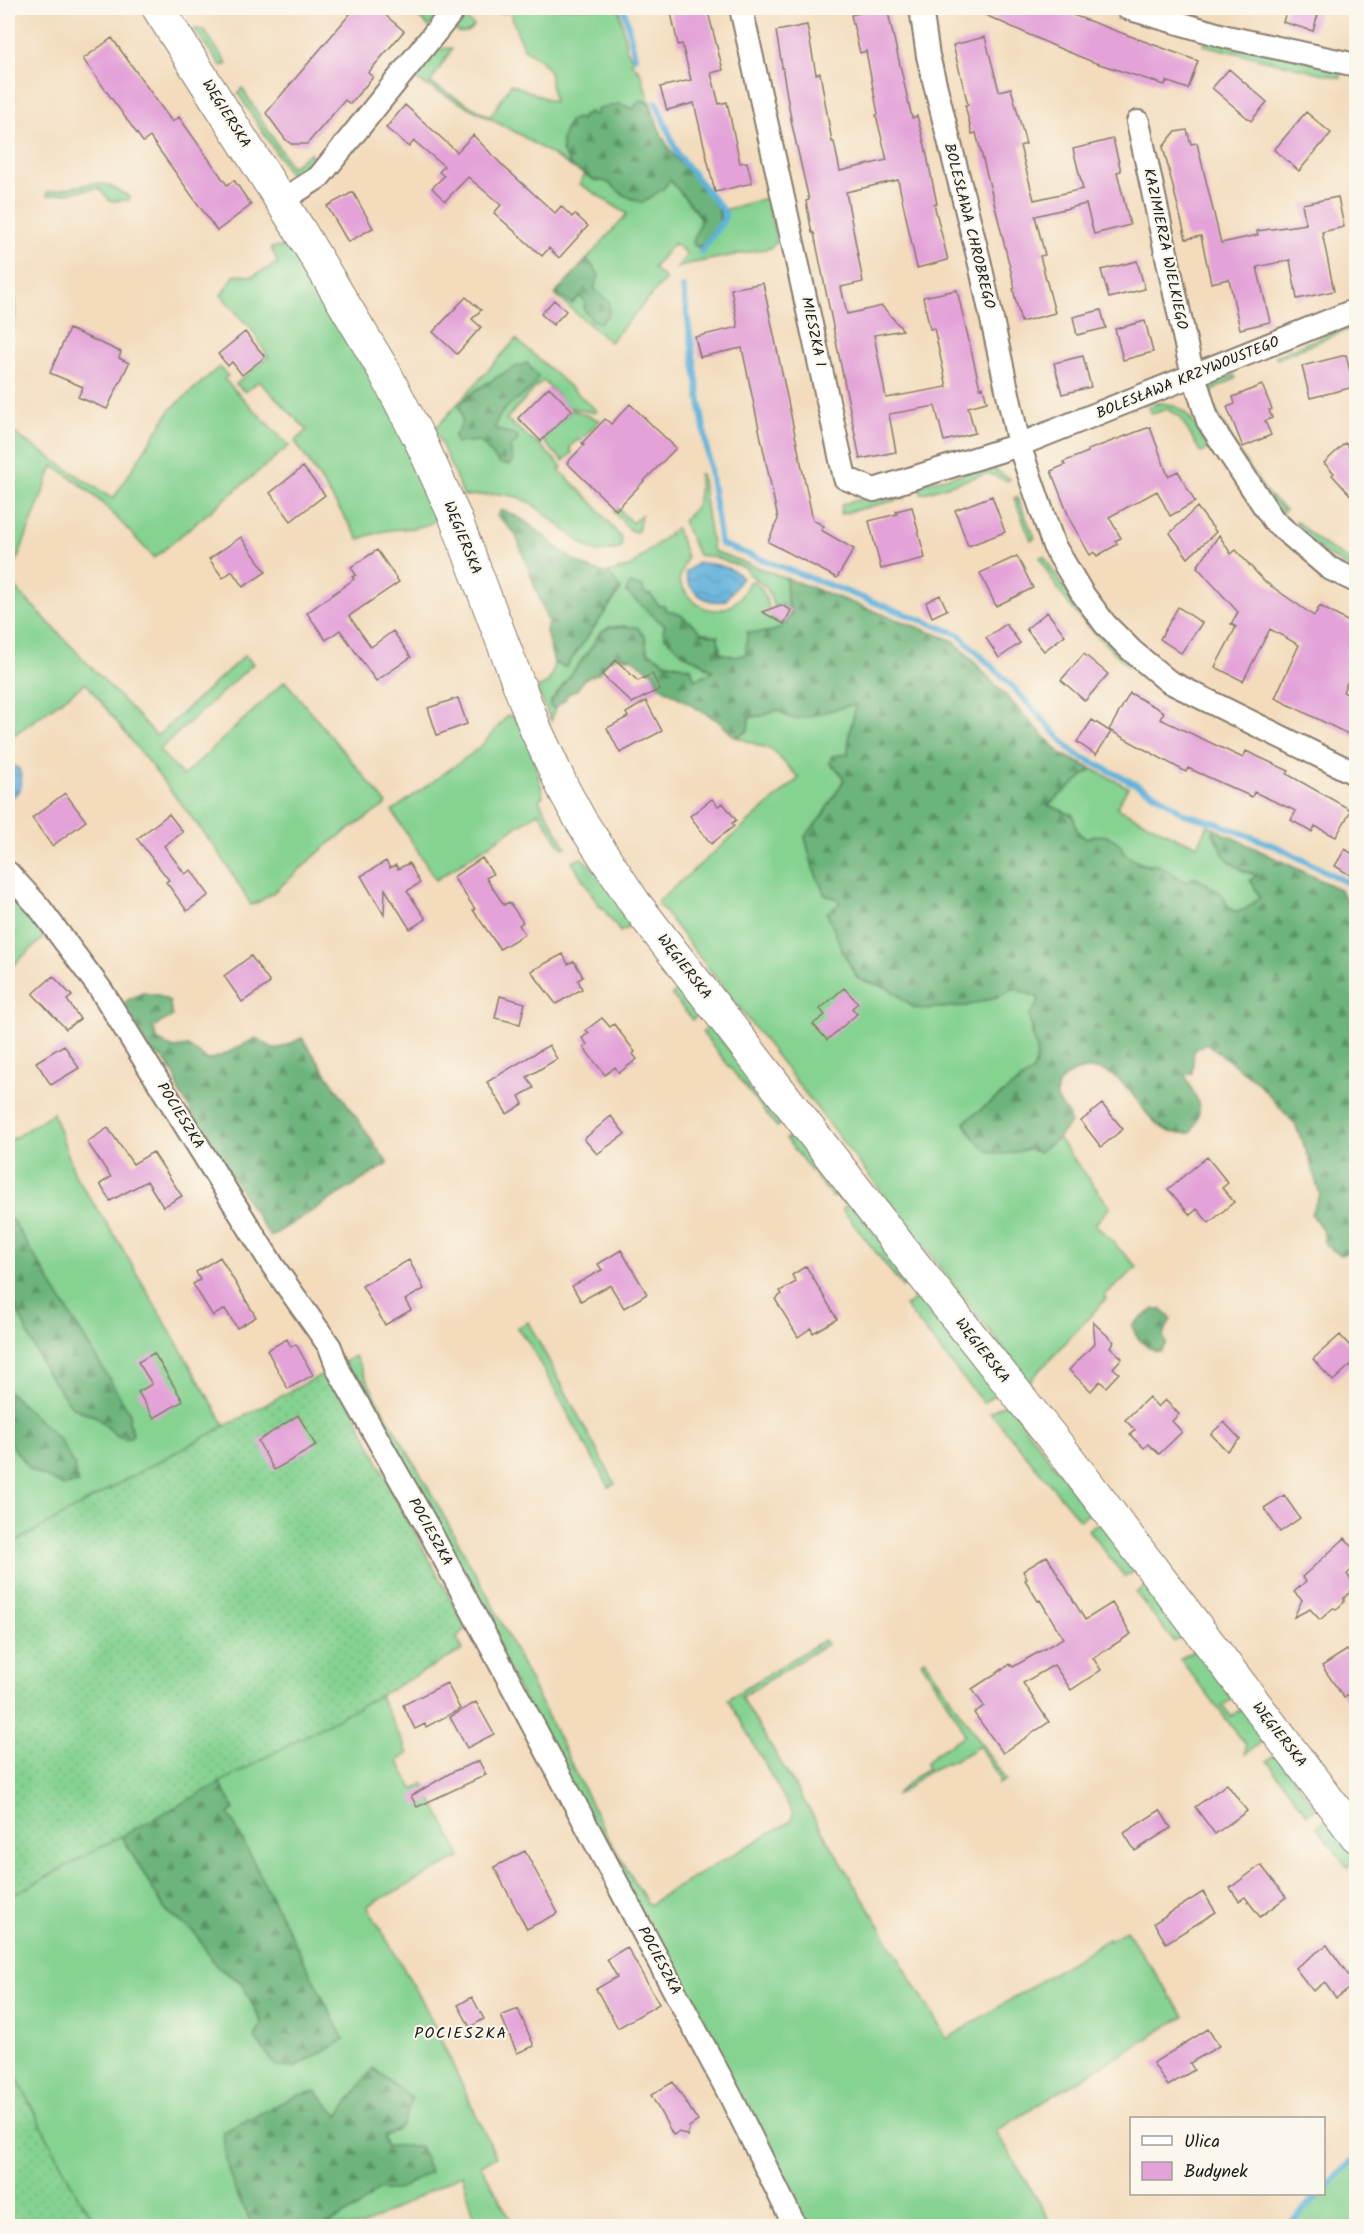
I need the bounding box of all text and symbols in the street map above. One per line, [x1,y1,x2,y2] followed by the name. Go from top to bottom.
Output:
[195,75,257,153] street label: WĘGIERSKA
[937,141,1001,311] street label: BOLESŁAWA CHROBREGO
[1136,166,1194,332] street label: KAZIMIERZA WIELKIEGO
[794,295,832,370] street label: MIESZKA I
[1093,330,1283,426] street label: BOLESŁAWA KRZYWOUSTEGO
[436,497,488,579] street label: WĘGIERSKA
[651,929,717,1005] street label: WĘGIERSKA
[150,1078,210,1154] street label: POCIESZKA
[949,1313,1015,1389] street label: WĘGIERSKA
[401,1493,459,1571] street label: POCIESZKA
[1246,1697,1312,1773] street label: WĘGIERSKA
[631,1922,687,2000] street label: POCIESZKA
[414,2021,508,2046] district label: POCIESZKA
[1130,2117,1325,2195] legend
[1184,2128,1220,2157] text: Ulica
[1184,2158,1248,2187] text: Budynek

